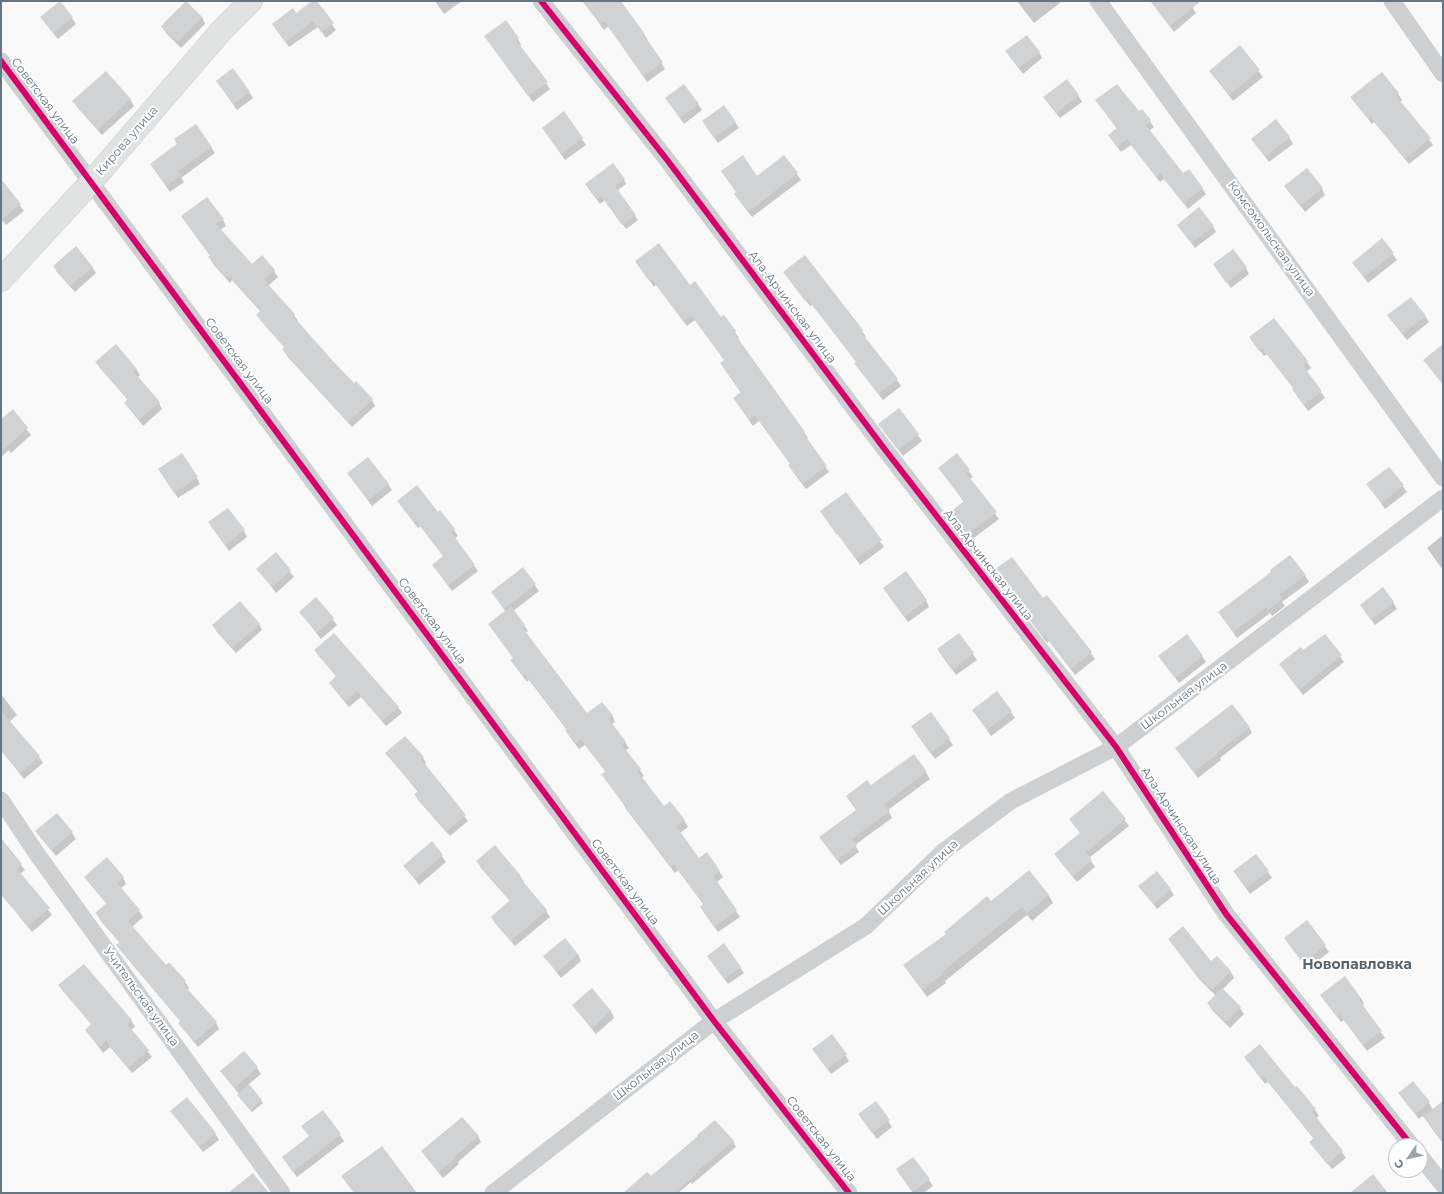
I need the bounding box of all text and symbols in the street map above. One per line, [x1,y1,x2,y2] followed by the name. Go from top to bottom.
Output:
[8,55,82,147] street label: Советская улица
[93,103,161,179] street label: Кирова улица
[1224,178,1318,300] street label: Комсомольская улица
[745,248,839,366] street label: Ала-Арчинская улица
[202,315,276,407] street label: Советская улица
[940,507,1036,623] street label: Ала-Арчинская улица
[395,575,469,667] street label: Советская улица
[1138,659,1230,733] street label: Школьная улица
[1138,765,1224,887] street label: Ала-Арчинская улица
[588,836,662,928] street label: Советская улица
[875,837,961,919] street label: Школьная улица
[100,945,182,1049] street label: Учительская улица
[1302,957,1412,973] district label: Новопавловка
[610,1028,702,1104] street label: Школьная улица
[783,1093,859,1185] street label: Советская улица
[1388,1138,1428,1178] north arrow
[1391,1157,1407,1171] text: С

